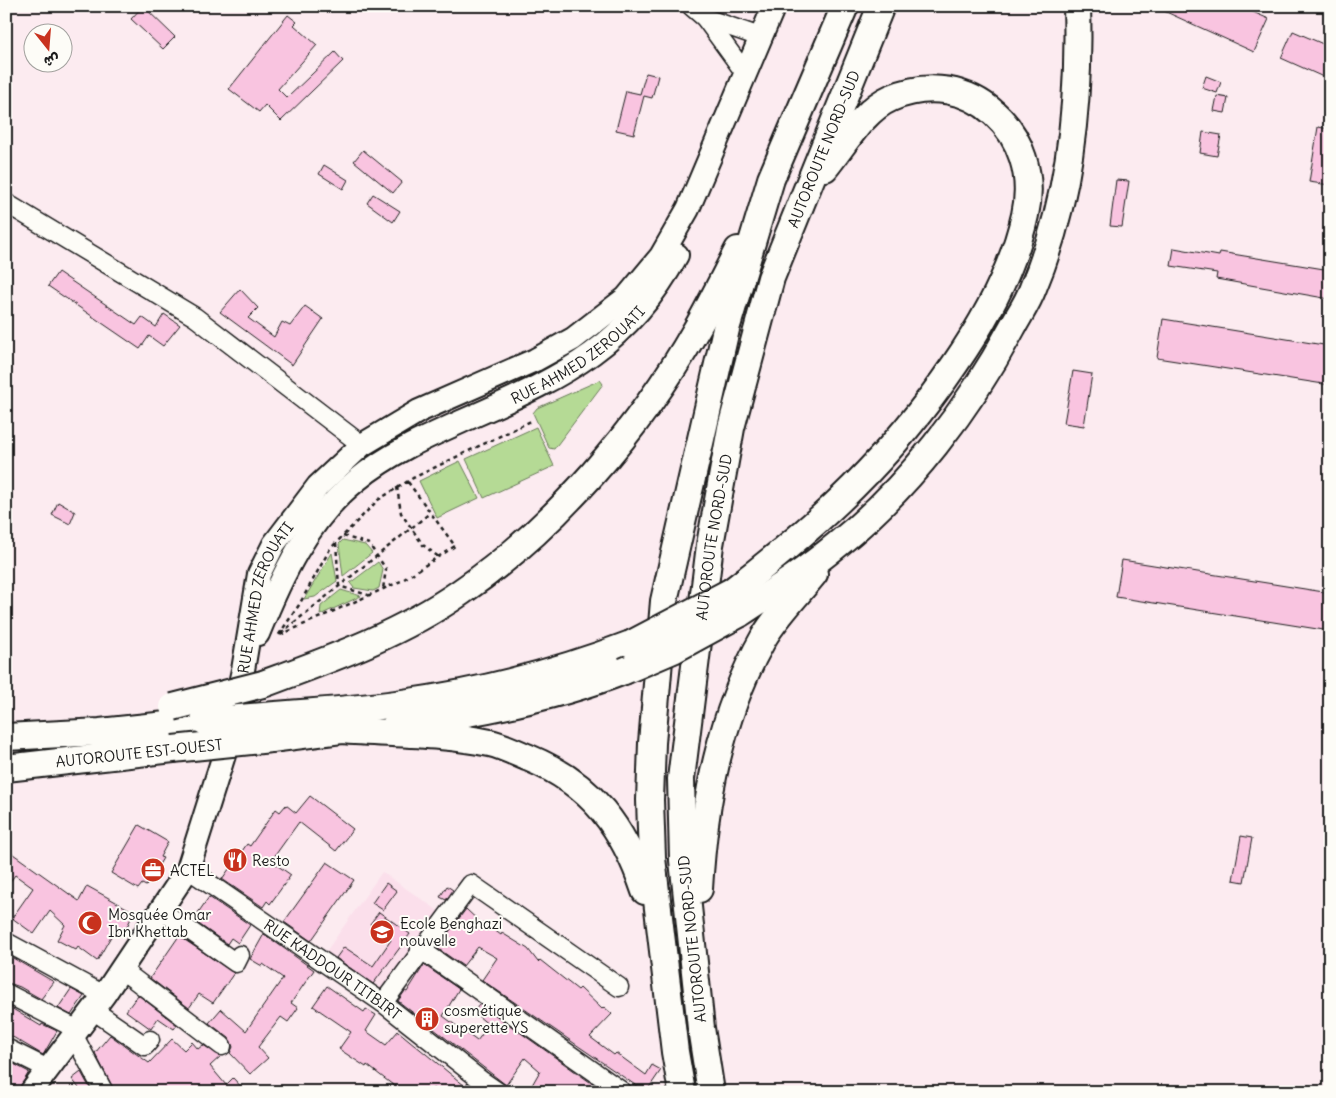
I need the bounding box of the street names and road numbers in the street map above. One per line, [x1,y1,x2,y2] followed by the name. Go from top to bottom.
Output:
[783,67,864,230] street label: AUTOROUTE NORD-SUD
[508,302,648,408] street label: RUE AHMED ZEROUATI
[691,452,736,621] street label: AUTOROUTE NORD-SUD
[233,518,297,675] street label: RUE AHMED ZEROUATI
[55,735,224,771] street label: AUTOROUTE EST-OUEST
[674,855,710,1023] street label: AUTOROUTE NORD-SUD
[261,915,405,1023] street label: RUE KADDOUR TITBIRT

